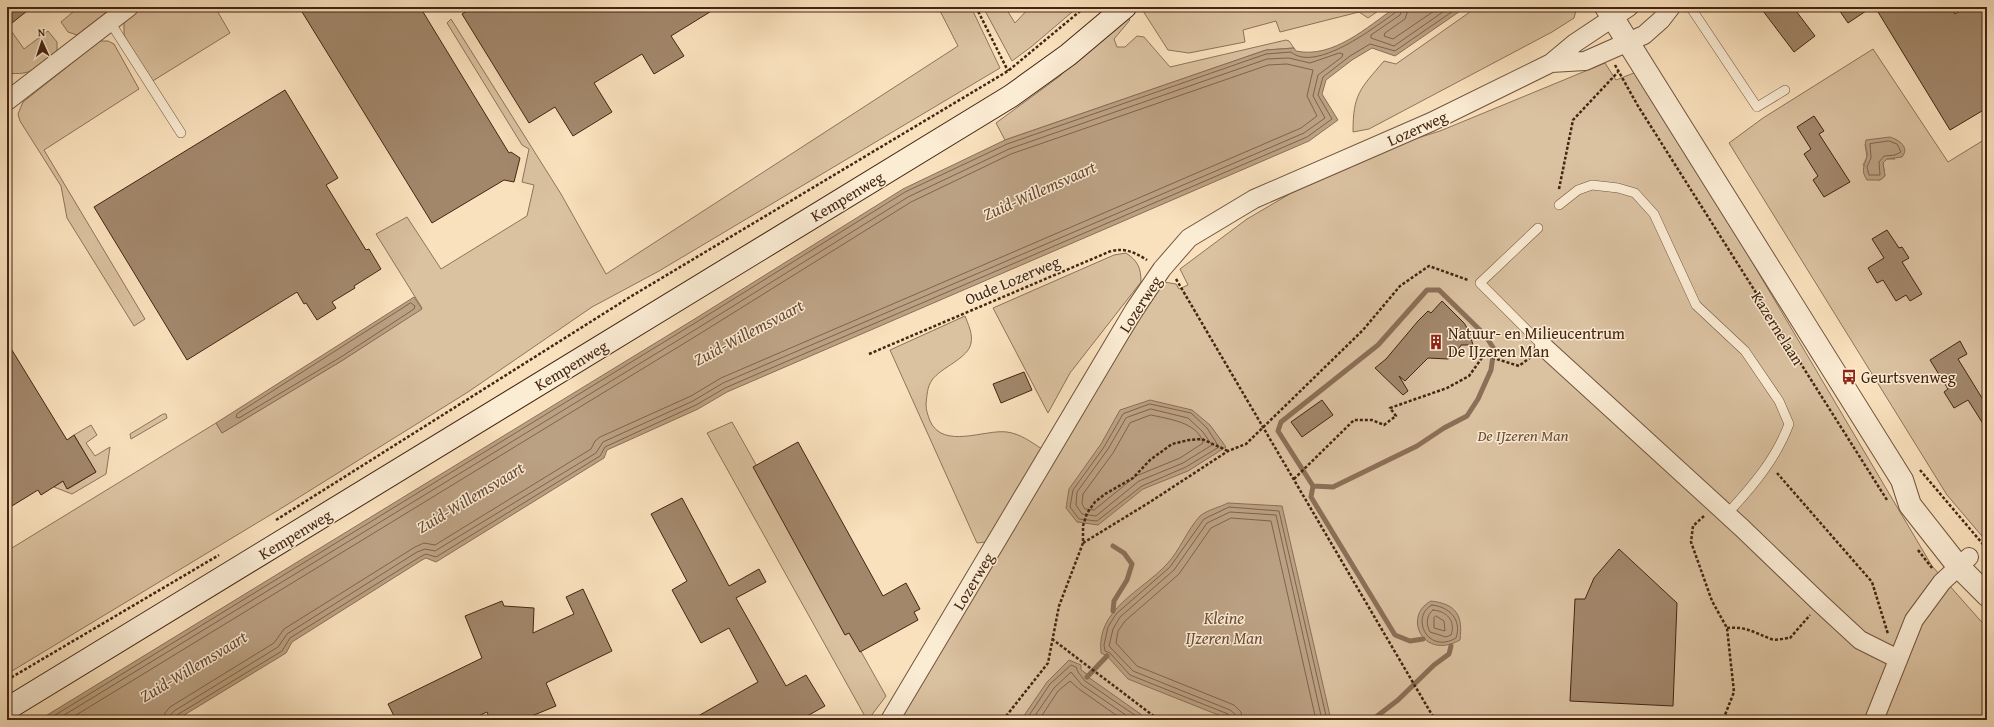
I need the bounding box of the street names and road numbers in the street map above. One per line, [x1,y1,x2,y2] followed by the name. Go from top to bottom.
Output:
[1383,104,1451,152] street label: Lozerweg
[806,165,888,227] street label: Kempenweg
[961,249,1063,311] street label: Oude Lozerweg
[1113,271,1167,337] street label: Lozerweg
[1746,286,1810,370] street label: Kazernelaan
[530,334,612,396] street label: Kempenweg
[254,503,336,565] street label: Kempenweg
[946,548,1000,614] street label: Lozerweg

